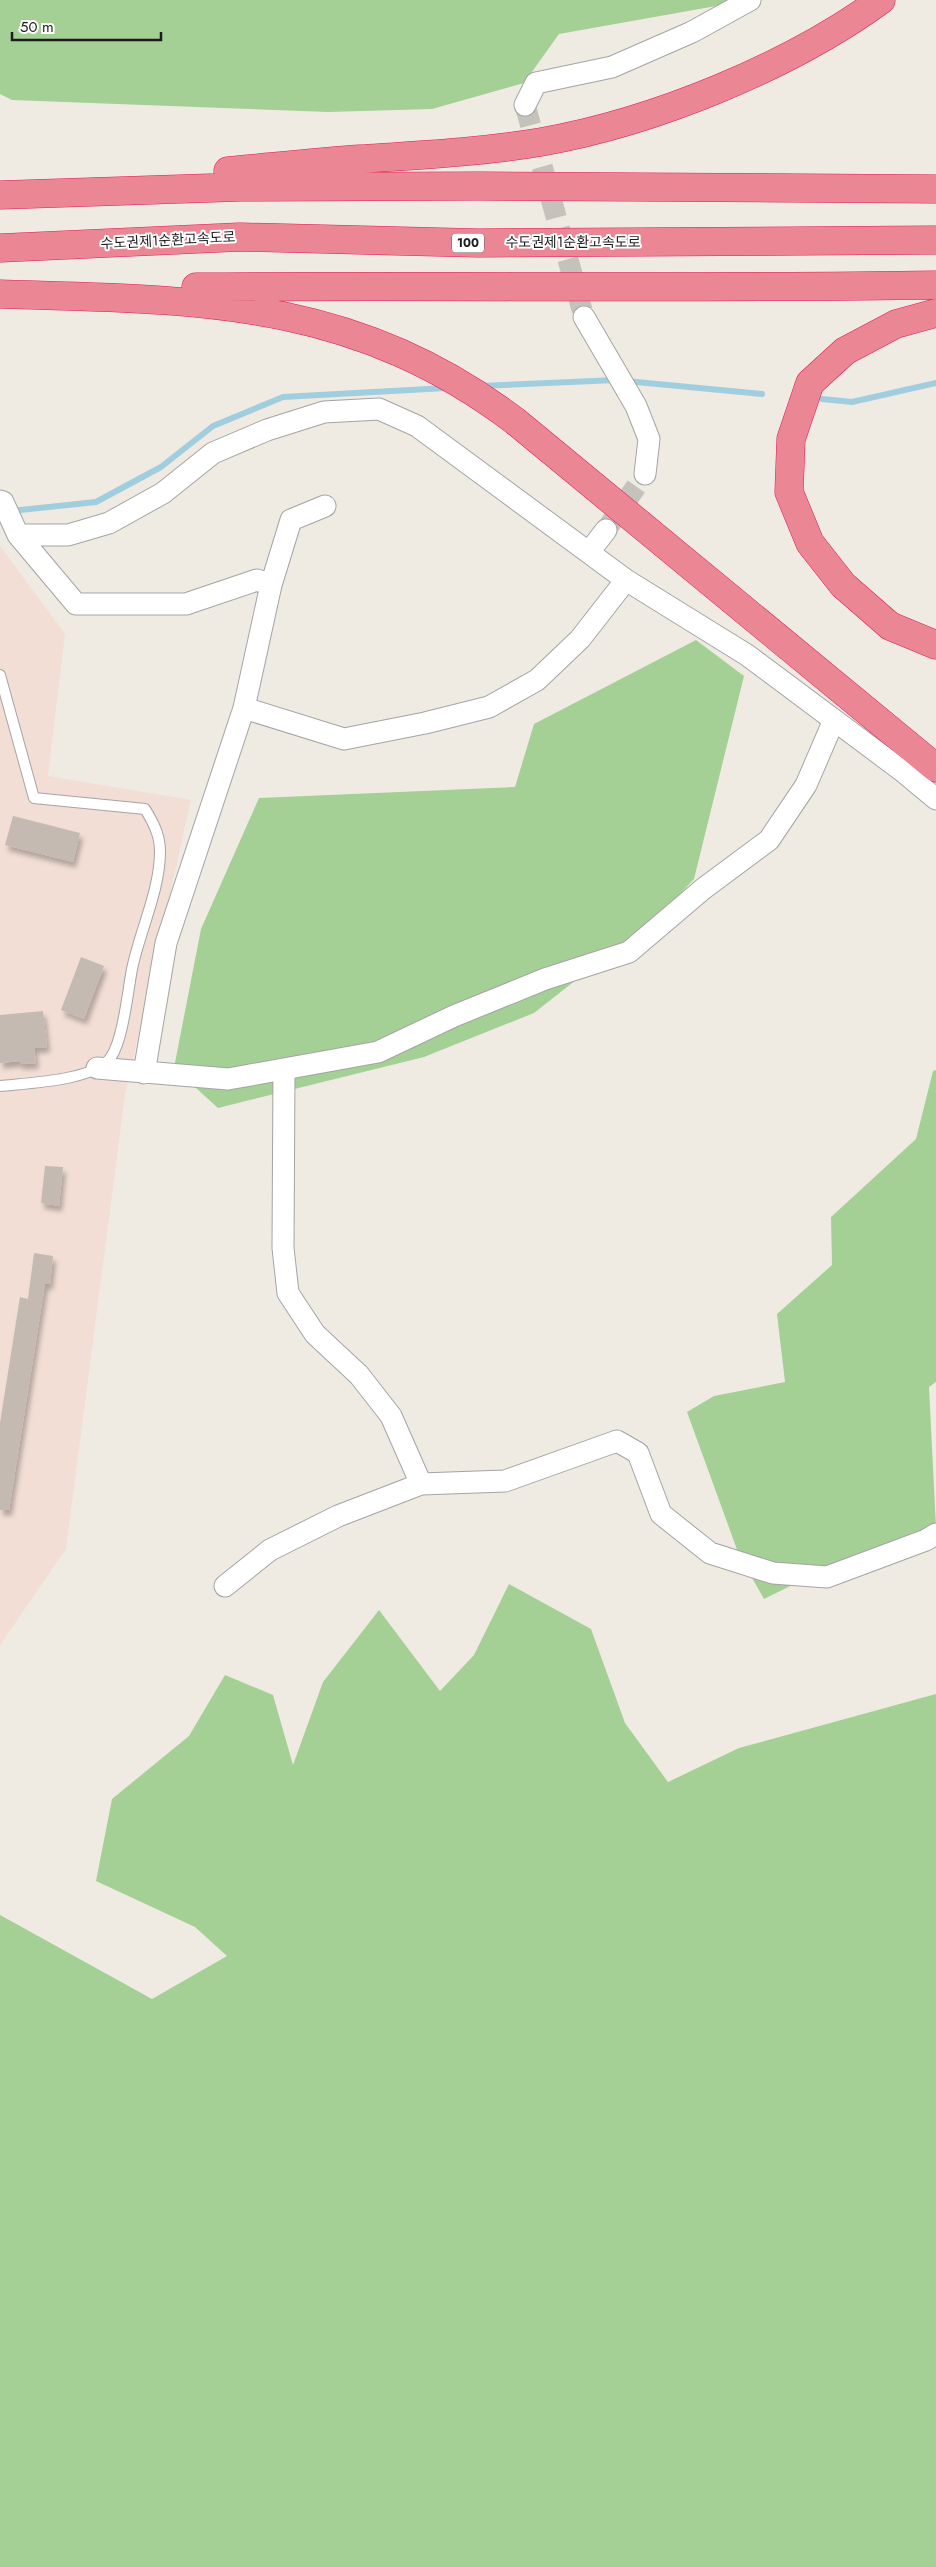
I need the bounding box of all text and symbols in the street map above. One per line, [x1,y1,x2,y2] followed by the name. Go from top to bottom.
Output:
[12,10,161,42] scale bar
[20,16,54,38] text: 50 m
[100,226,236,254] street label: 수도권제1순환고속도로
[505,232,641,252] street label: 수도권제1순환고속도로
[452,234,484,252] road number: 100

